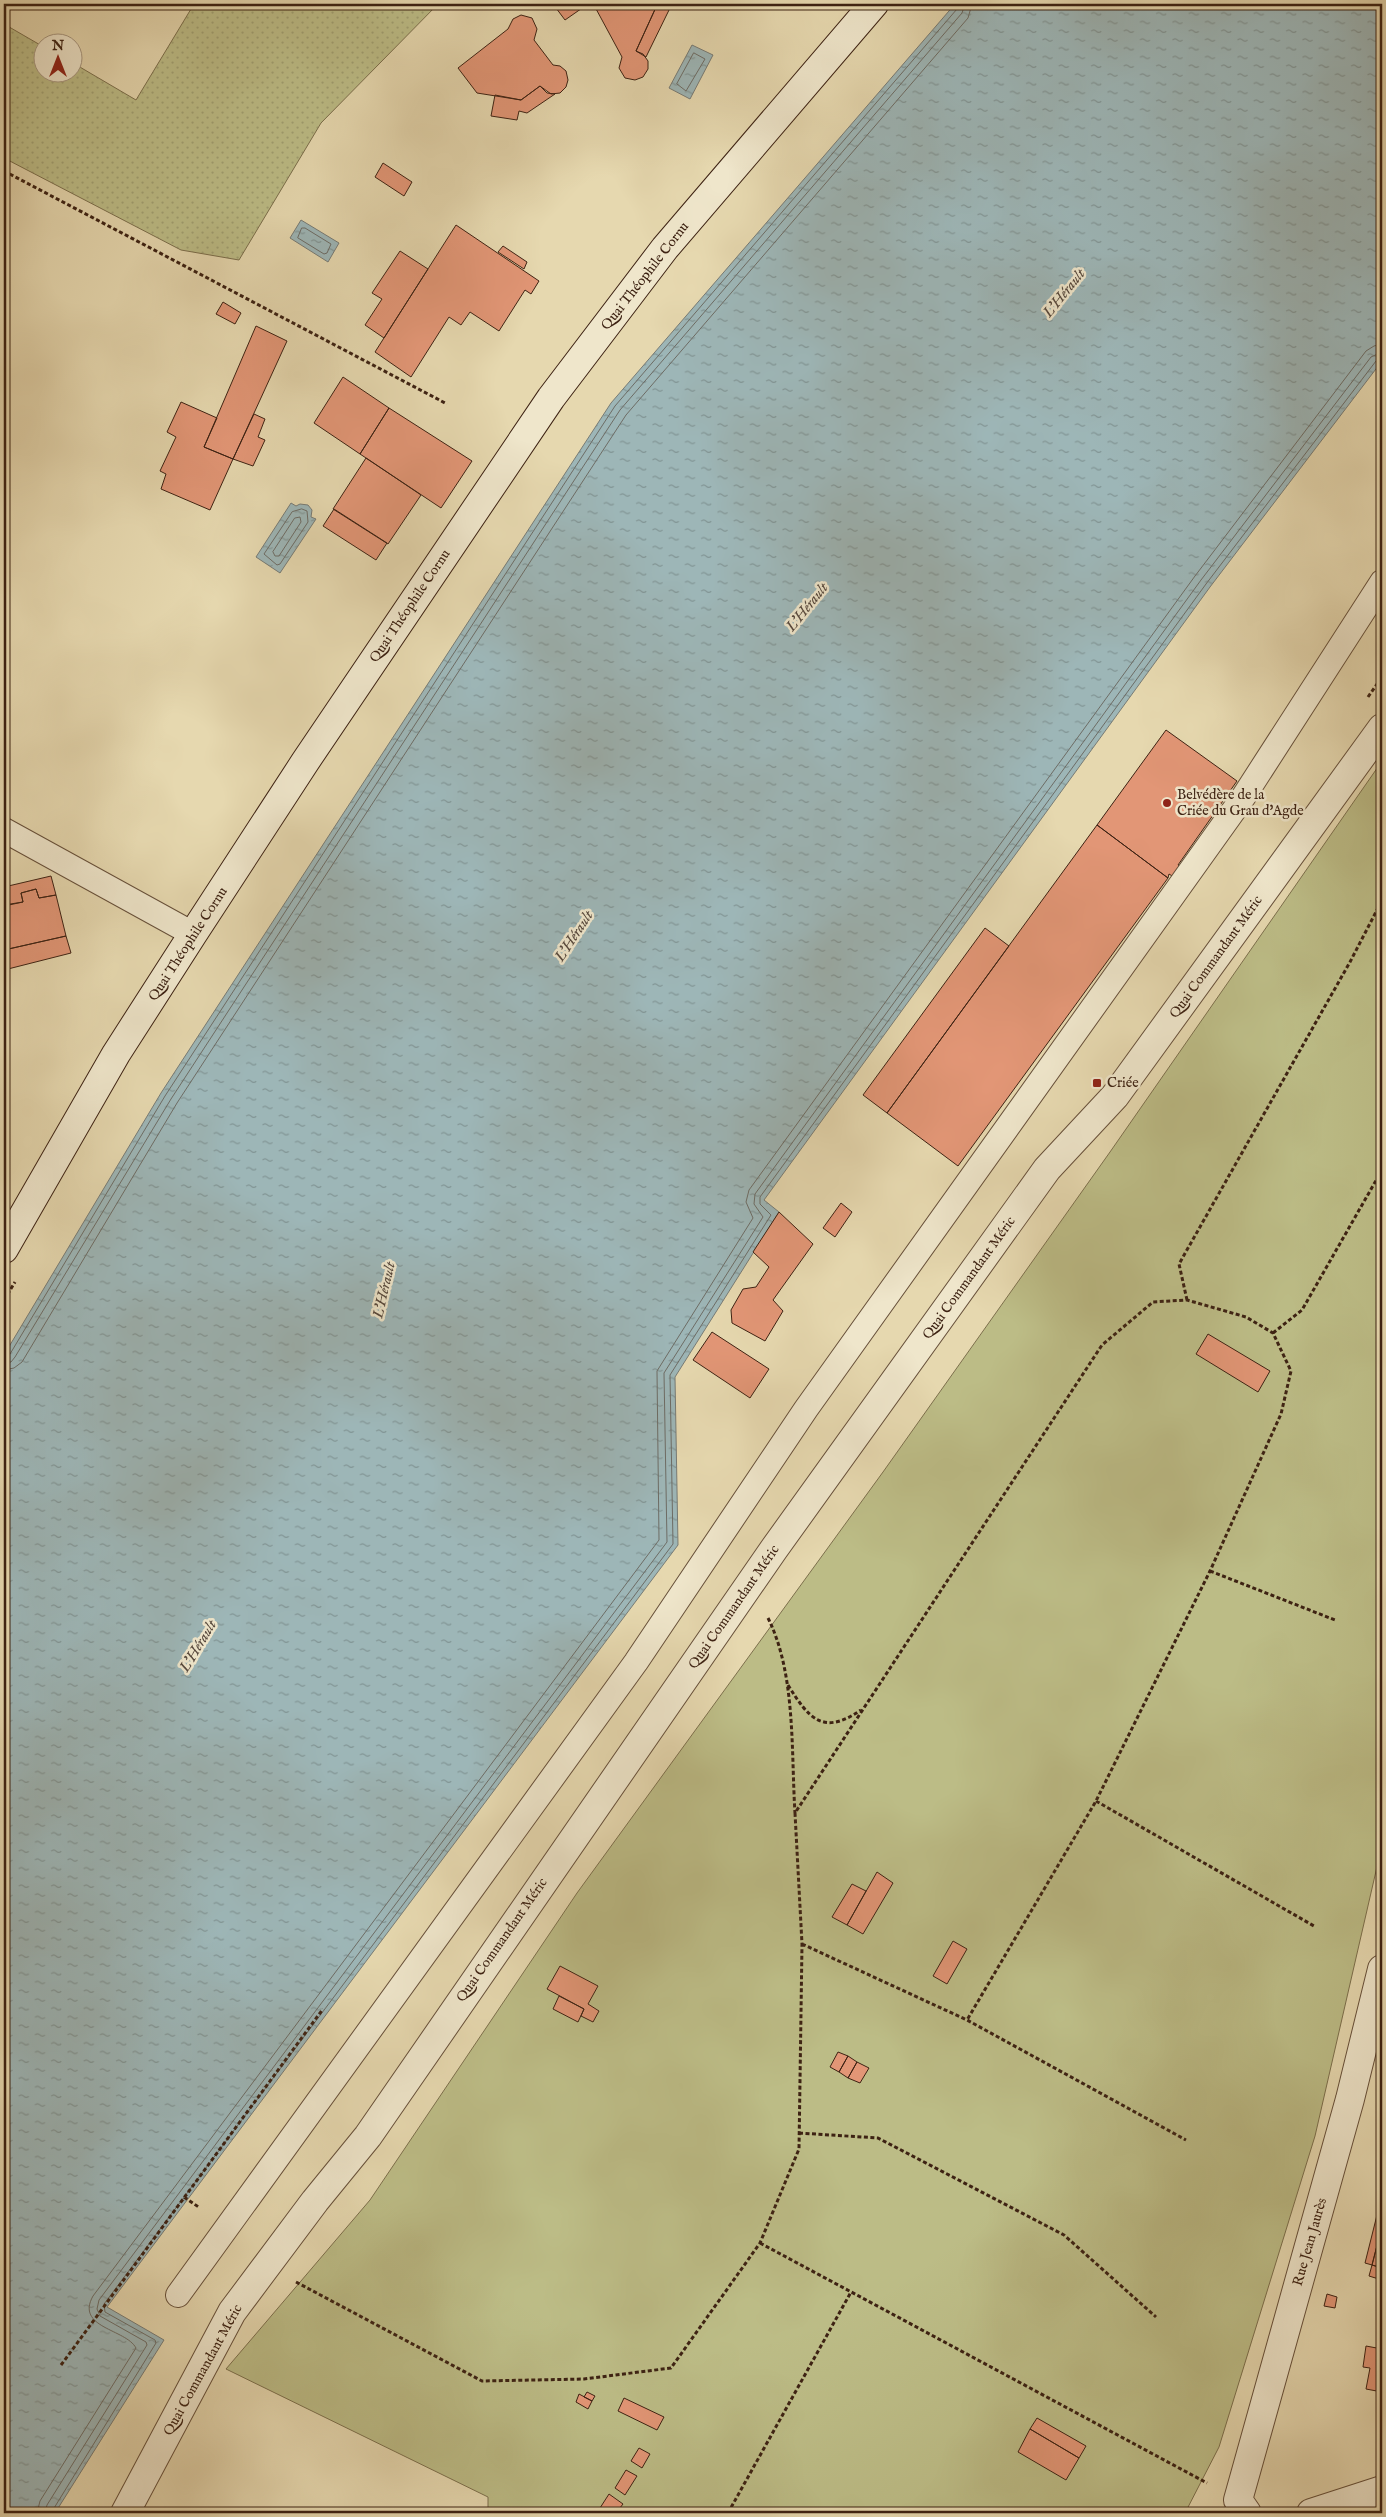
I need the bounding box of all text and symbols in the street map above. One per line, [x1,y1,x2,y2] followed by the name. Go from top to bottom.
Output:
[32,32,82,82] north arrow
[51,37,64,55] text: N
[597,218,693,334] street label: Quai Théophile Cornu
[1038,264,1090,322] water label: L'Hérault
[366,546,454,666] street label: Quai Théophile Cornu
[781,578,833,636] water label: L'Hérault
[1177,786,1304,820] place label: Belvédère de la Criée du Grau d'Agde
[1161,797,1173,809] marker: Belvédère de la Criée du Grau d'Agde
[144,884,232,1004] street label: Quai Théophile Cornu
[1165,892,1267,1022] street label: Quai Commandant Méric
[550,906,598,966] water label: L'Hérault
[1107,1074,1139,1092] place label: Criée
[1091,1077,1103,1089] marker: Criée
[918,1213,1020,1343] street label: Quai Commandant Méric
[368,1259,400,1321] water label: L'Hérault
[684,1541,784,1673] street label: Quai Commandant Méric
[175,1615,222,1676] water label: L'Hérault
[452,1874,552,2006] street label: Quai Commandant Méric
[1289,2196,1331,2288] street label: Rue Jean Jaurès
[159,2301,247,2439] street label: Quai Commandant Méric

